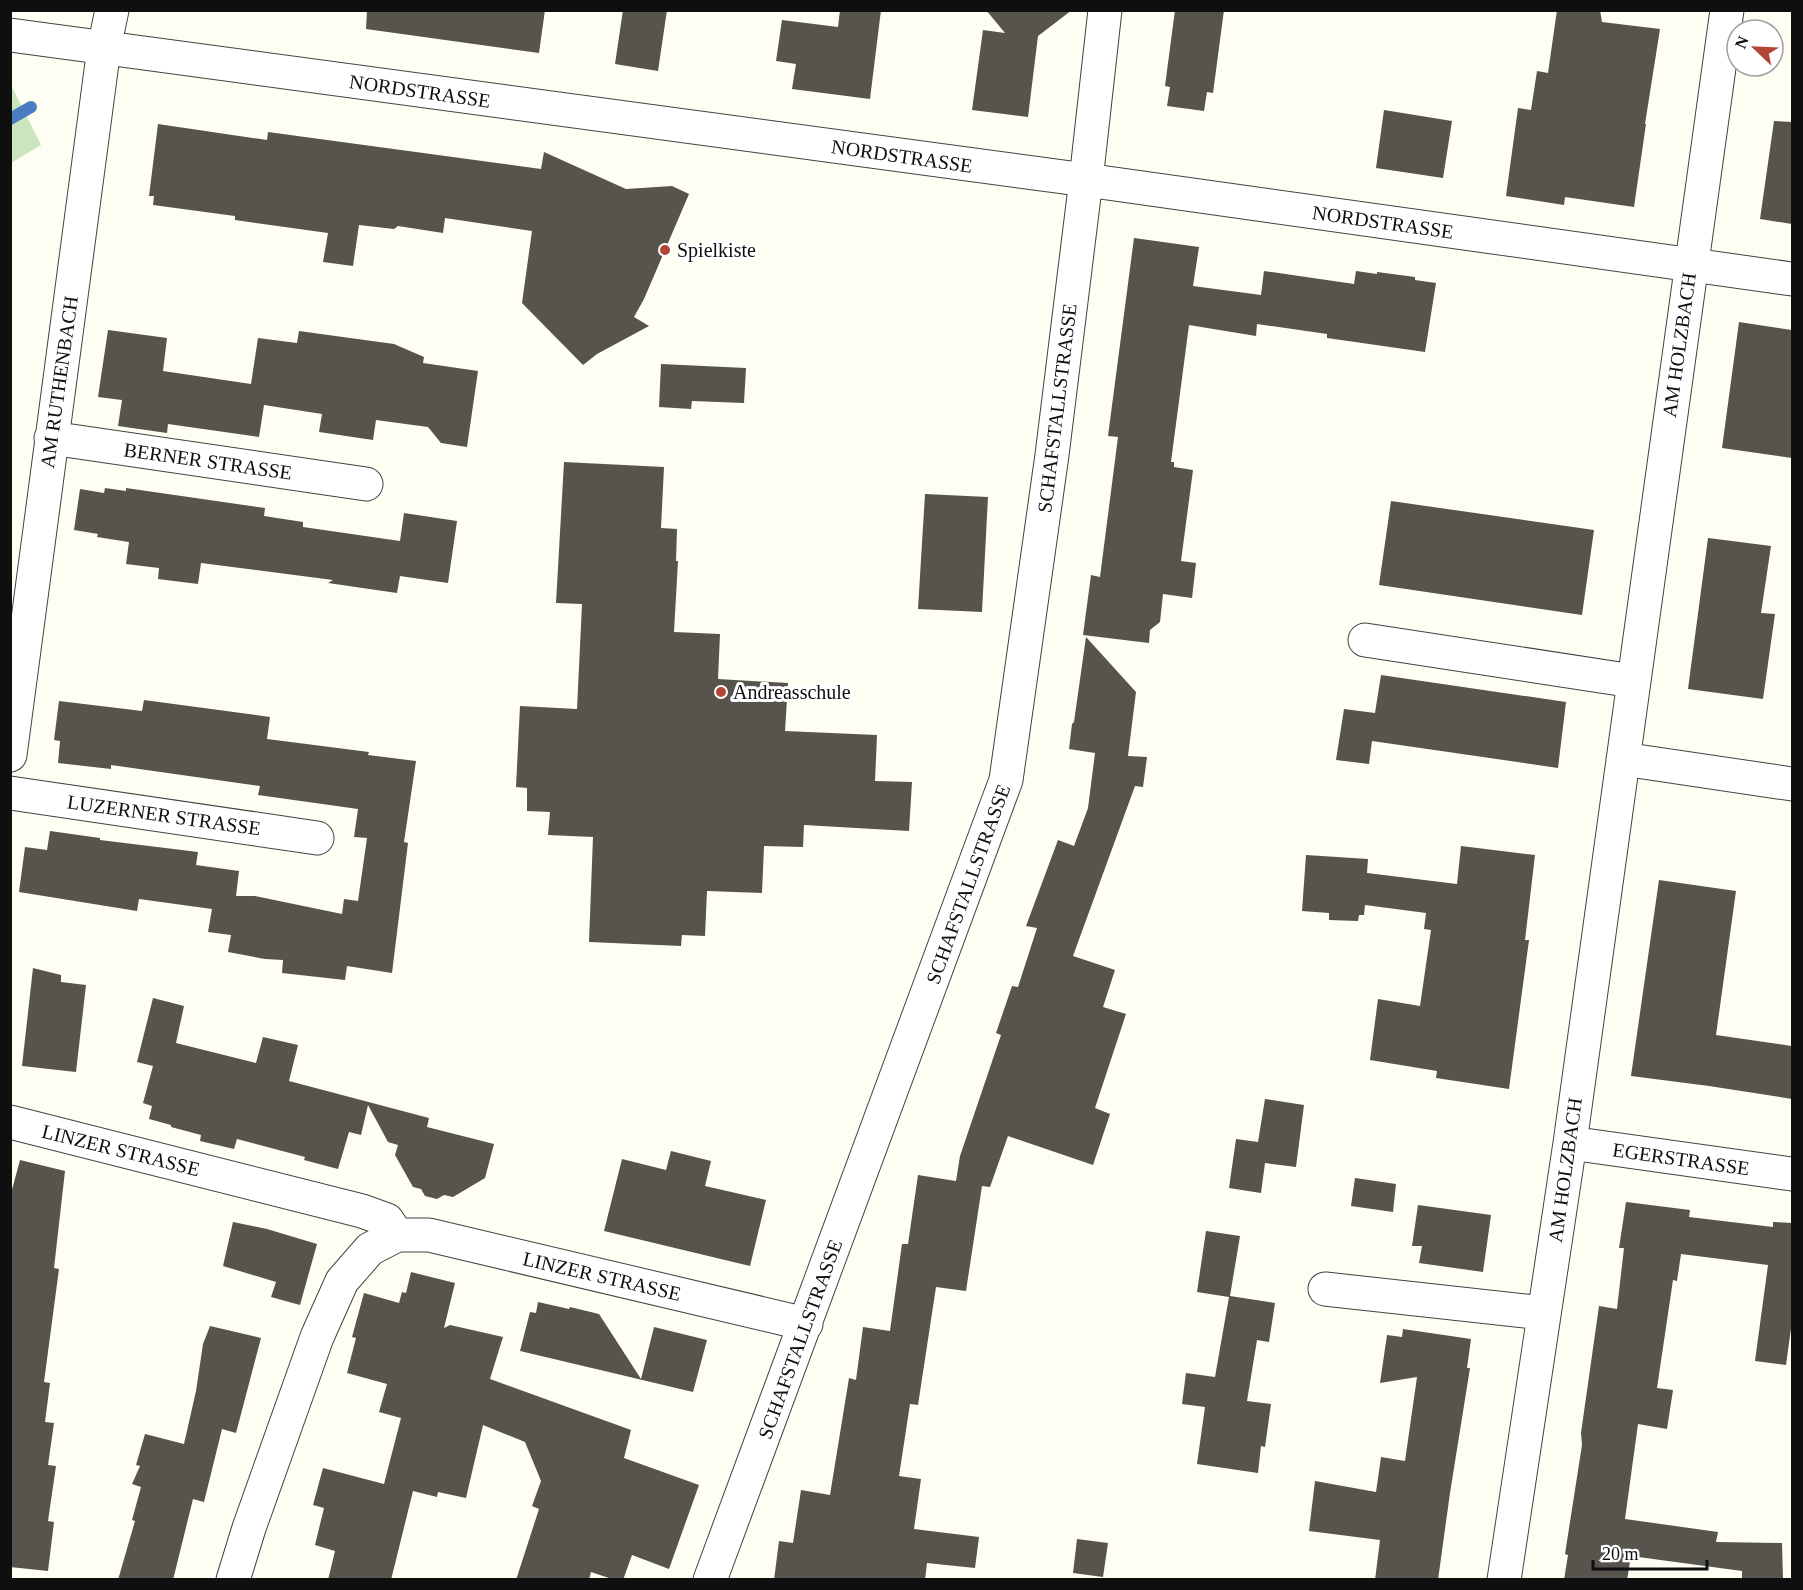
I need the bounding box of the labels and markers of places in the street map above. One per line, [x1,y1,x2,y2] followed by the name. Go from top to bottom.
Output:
[677,239,756,262] place label: Spielkiste
[658,243,672,257] marker: Spielkiste
[733,681,851,703] place label: Andreasschule
[714,685,728,699] marker: Andreasschule

